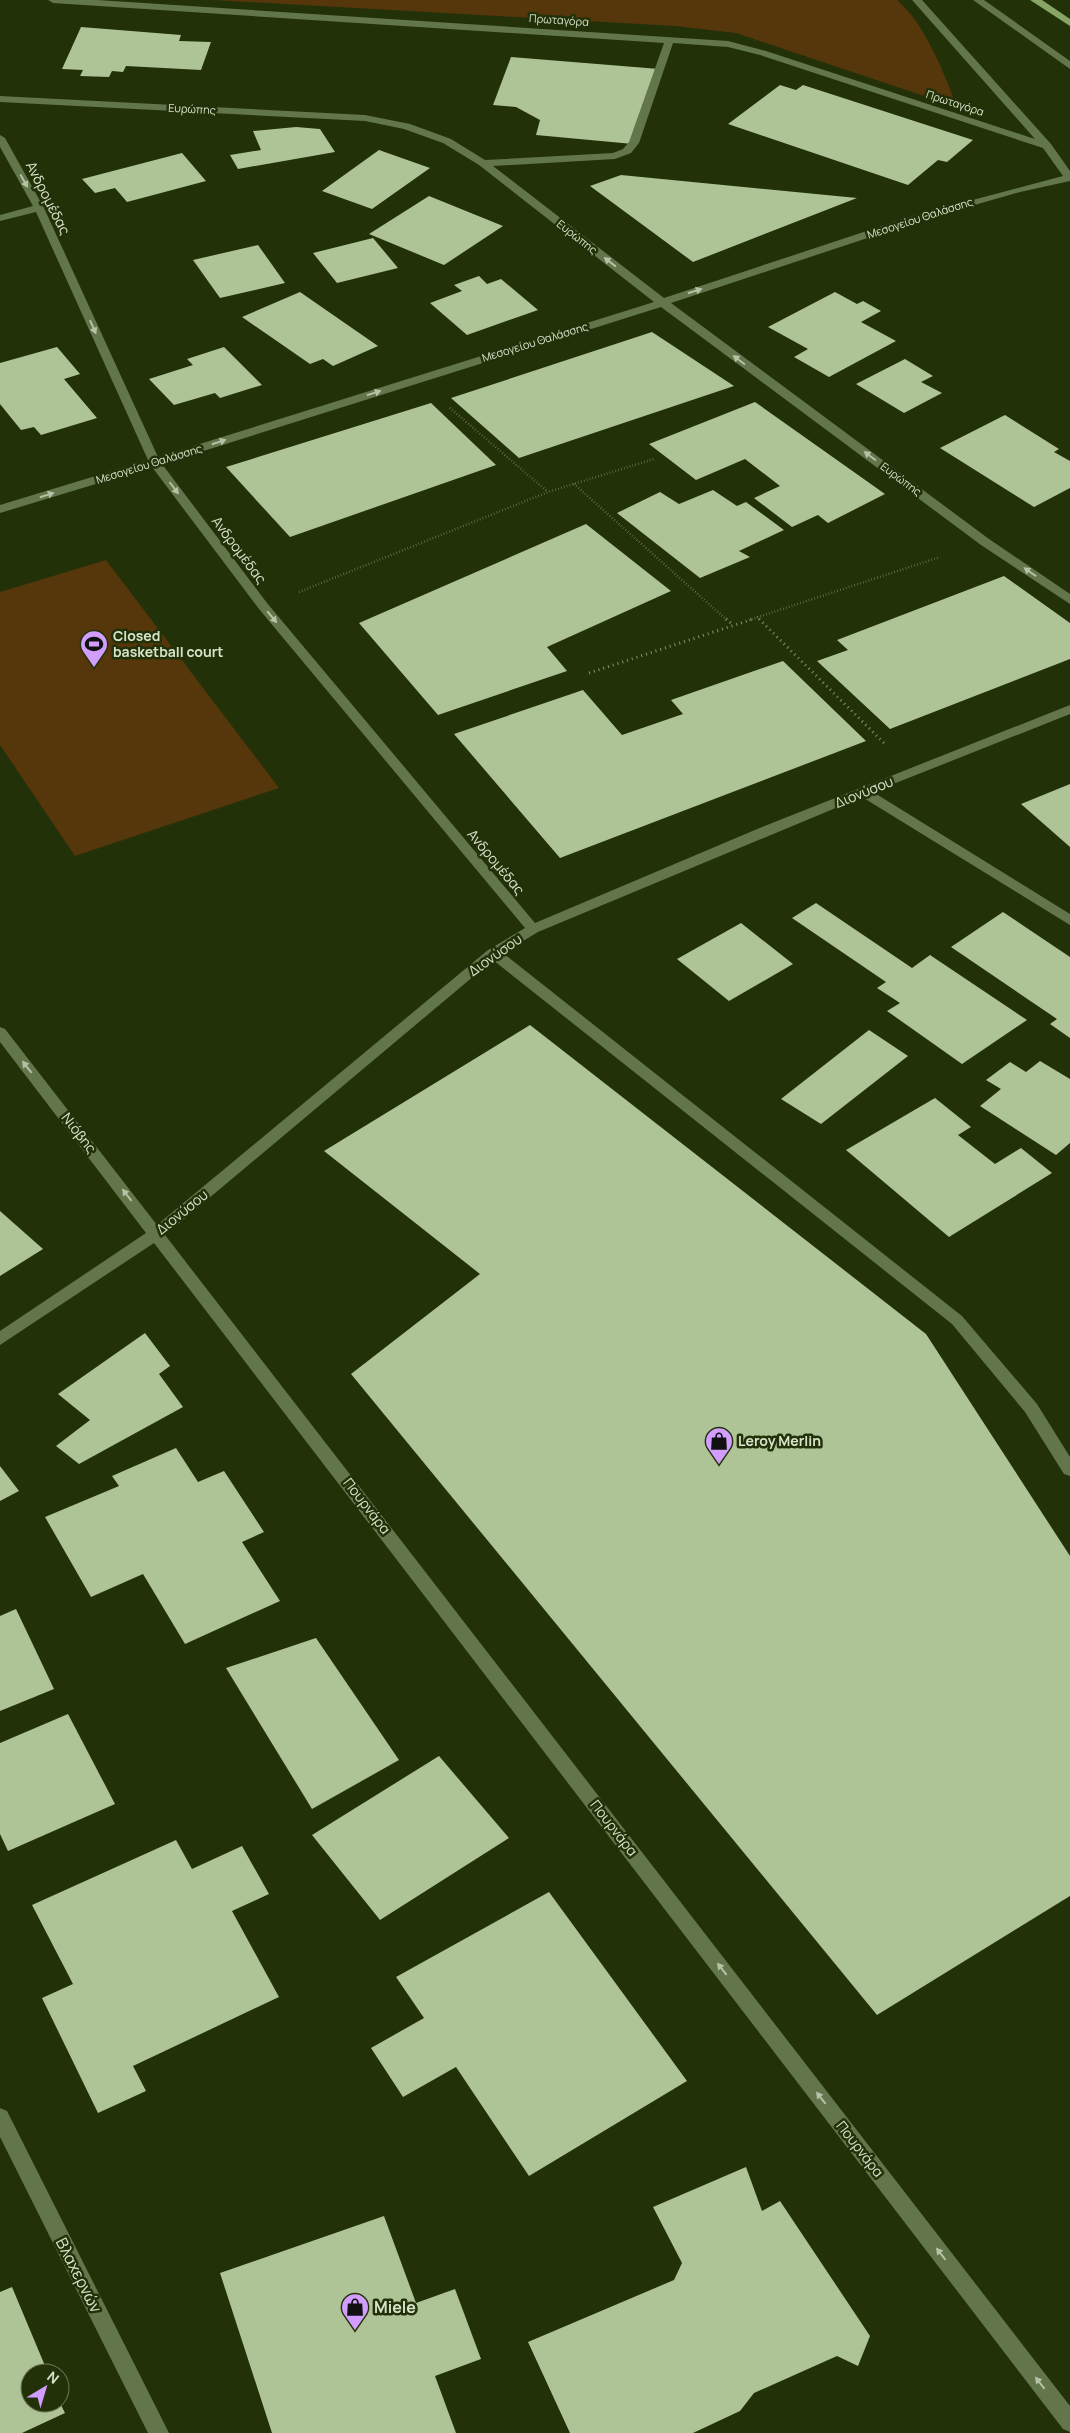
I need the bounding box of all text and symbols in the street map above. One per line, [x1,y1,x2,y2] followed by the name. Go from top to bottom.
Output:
[529,10,589,29] street label: Πρωταγόρα
[924,86,986,119] street label: Πρωταγόρα
[168,100,216,117] street label: Ευρώπης
[22,158,75,238] street label: Ανδρομέδας
[19,174,28,187] one-way arrow
[865,193,975,242] street label: Μεσογείου Θαλάσσης
[554,216,601,257] street label: Ευρώπης
[603,257,617,267] one-way arrow
[688,287,703,295] one-way arrow
[480,318,590,365] street label: Μεσογείου Θαλάσσης
[90,320,98,334] one-way arrow
[732,355,746,365] one-way arrow
[366,389,381,396] one-way arrow
[211,438,226,446] one-way arrow
[94,440,204,487] street label: Μεσογείου Θαλάσσης
[864,451,877,462] one-way arrow
[878,458,925,499] street label: Ευρώπης
[168,481,179,494] one-way arrow
[39,491,54,499] one-way arrow
[208,512,271,588] street label: Ανδρομέδας
[1023,567,1037,577] one-way arrow
[267,610,278,623] one-way arrow
[113,626,223,661] place label: Closed basketball court
[79,629,109,668] sports icon: Closed basketball court
[832,771,896,812] street label: Διονύσου
[463,825,529,899] street label: Ανδρομέδας
[464,929,525,980] street label: Διονύσου
[22,1061,33,1074] one-way arrow
[58,1109,101,1157] street label: Νιόβης
[152,1185,212,1238] street label: Διονύσου
[122,1188,132,1202] one-way arrow
[704,1426,734,1465] shop icon: Leroy Merlin
[738,1431,821,1450] place label: Leroy Merlin
[339,1474,395,1538] street label: Πουρνάρα
[586,1796,642,1860] street label: Πουρνάρα
[717,1962,727,1976] one-way arrow
[816,2091,826,2105] one-way arrow
[832,2117,888,2181] street label: Πουρνάρα
[51,2234,107,2316] street label: Βλαχερνών
[936,2248,947,2261] one-way arrow
[340,2292,370,2331] shop icon: Miele
[374,2296,416,2318] place label: Miele
[20,2363,70,2413] north arrow
[43,2367,63,2388] text: N
[1035,2377,1046,2390] one-way arrow

